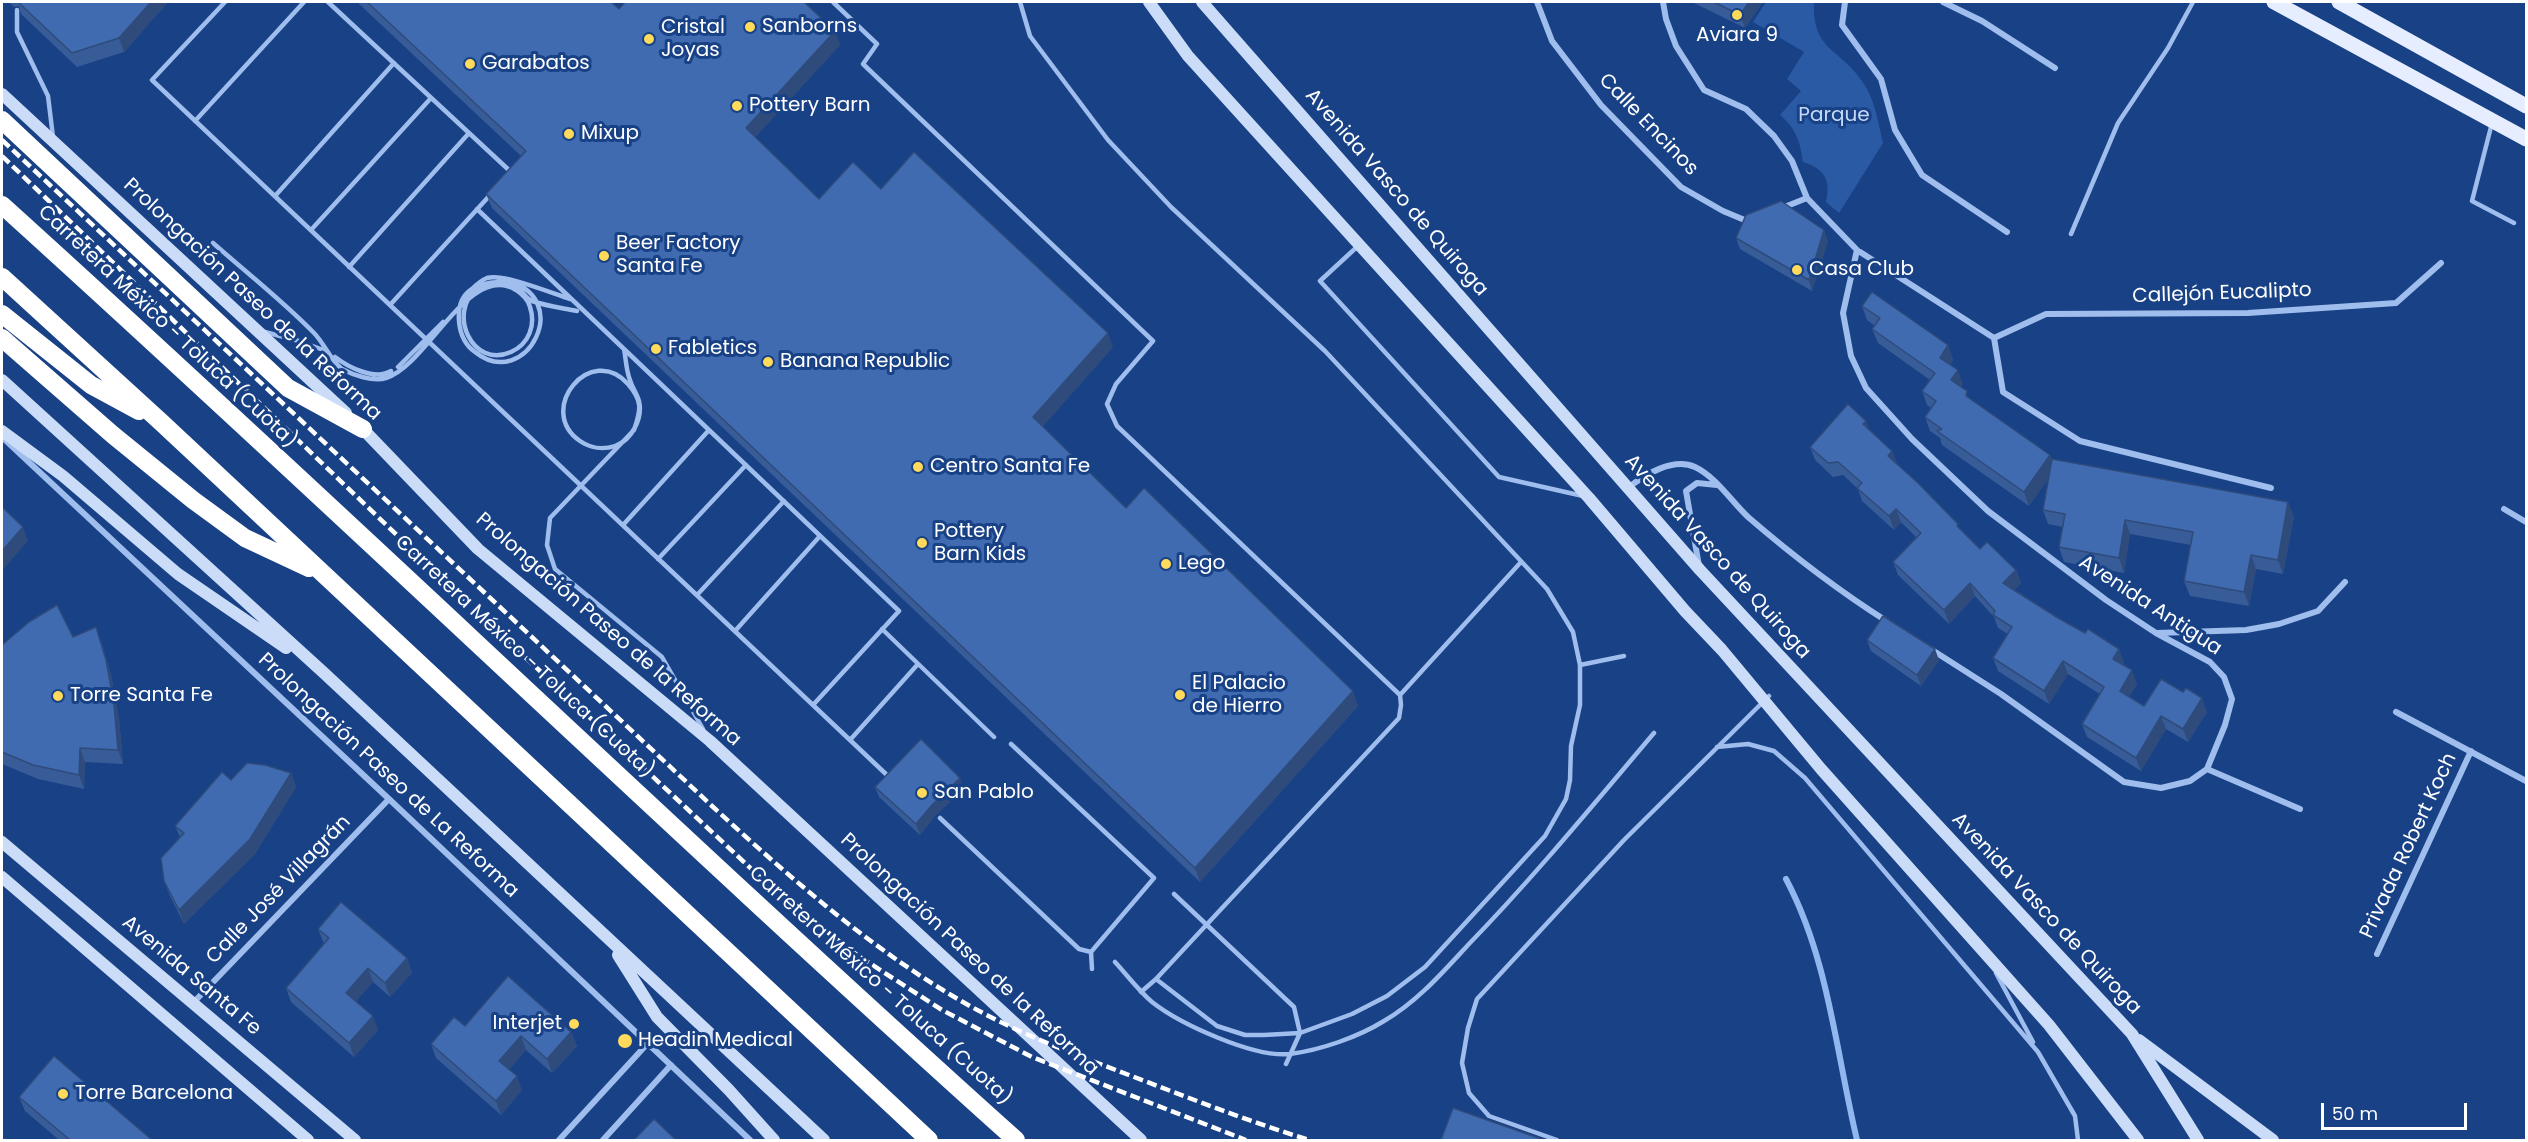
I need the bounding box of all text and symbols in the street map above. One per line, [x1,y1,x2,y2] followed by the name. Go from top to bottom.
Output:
[1730,8,1744,22] marker: Aviara 9
[762,15,857,39] place label: Sanborns
[661,16,725,63] place label: Cristal Joyas
[743,20,757,34] marker: Sanborns
[1696,24,1778,48] place label: Aviara 9
[642,32,656,46] marker: Cristal Joyas
[482,52,590,76] place label: Garabatos
[463,57,477,71] marker: Garabatos
[1593,69,1703,181] street label: Calle Encinos
[1299,84,1493,302] street label: Avenida Vasco de Quiroga
[749,94,870,118] place label: Pottery Barn
[730,99,744,113] marker: Pottery Barn
[1798,104,1870,128] park label: Parque
[581,122,639,146] place label: Mixup
[562,127,576,141] marker: Mixup
[118,174,386,426] street label: Prolongación Paseo de la Reforma
[33,200,301,454] street label: Carretera México - Toluca (Cuota)
[616,232,740,279] place label: Beer Factory Santa Fe
[597,249,611,263] marker: Beer Factory Santa Fe
[1809,258,1914,282] place label: Casa Club
[1790,263,1804,277] marker: Casa Club
[2132,279,2312,309] street label: Callejón Eucalipto
[668,337,757,361] place label: Fabletics
[649,342,663,356] marker: Fabletics
[780,350,950,374] place label: Banana Republic
[761,355,775,369] marker: Banana Republic
[1619,450,1815,664] street label: Avenida Vasco de Quiroga
[930,455,1090,479] place label: Centro Santa Fe
[911,460,925,474] marker: Centro Santa Fe
[470,508,746,752] street label: Prolongación Paseo de la Reforma
[934,520,1026,567] place label: Pottery Barn Kids
[390,530,658,784] street label: Carretera México - Toluca (Cuota)
[915,536,929,550] marker: Pottery Barn Kids
[2074,551,2226,661] street label: Avenida Antigua
[1178,552,1225,576] place label: Lego
[1159,557,1173,571] marker: Lego
[253,649,523,903] street label: Prolongación Paseo de La Reforma
[1192,672,1286,719] place label: El Palacio de Hierro
[70,684,213,708] place label: Torre Santa Fe
[1173,688,1187,702] marker: El Palacio de Hierro
[51,689,65,703] marker: Torre Santa Fe
[2355,750,2463,942] street label: Privada Robert Koch
[934,781,1034,805] place label: San Pablo
[915,786,929,800] marker: San Pablo
[1946,808,2146,1020] street label: Avenida Vasco de Quiroga
[202,811,356,969] street label: Calle José Villagrán
[835,829,1103,1081] street label: Prolongación Paseo de la Reforma
[744,862,1016,1110] street label: Carretera México - Toluca (Cuota)
[117,911,265,1041] street label: Avenida Santa Fe
[493,1012,562,1036] place label: Interjet
[567,1017,581,1031] marker: Interjet
[638,1029,793,1053] place label: Headin Medical
[616,1032,634,1050] marker: Headin Medical
[75,1082,233,1106] place label: Torre Barcelona
[56,1087,70,1101] marker: Torre Barcelona
[2324,1091,2470,1129] scale bar
[2332,1101,2378,1126] text: 50 m

